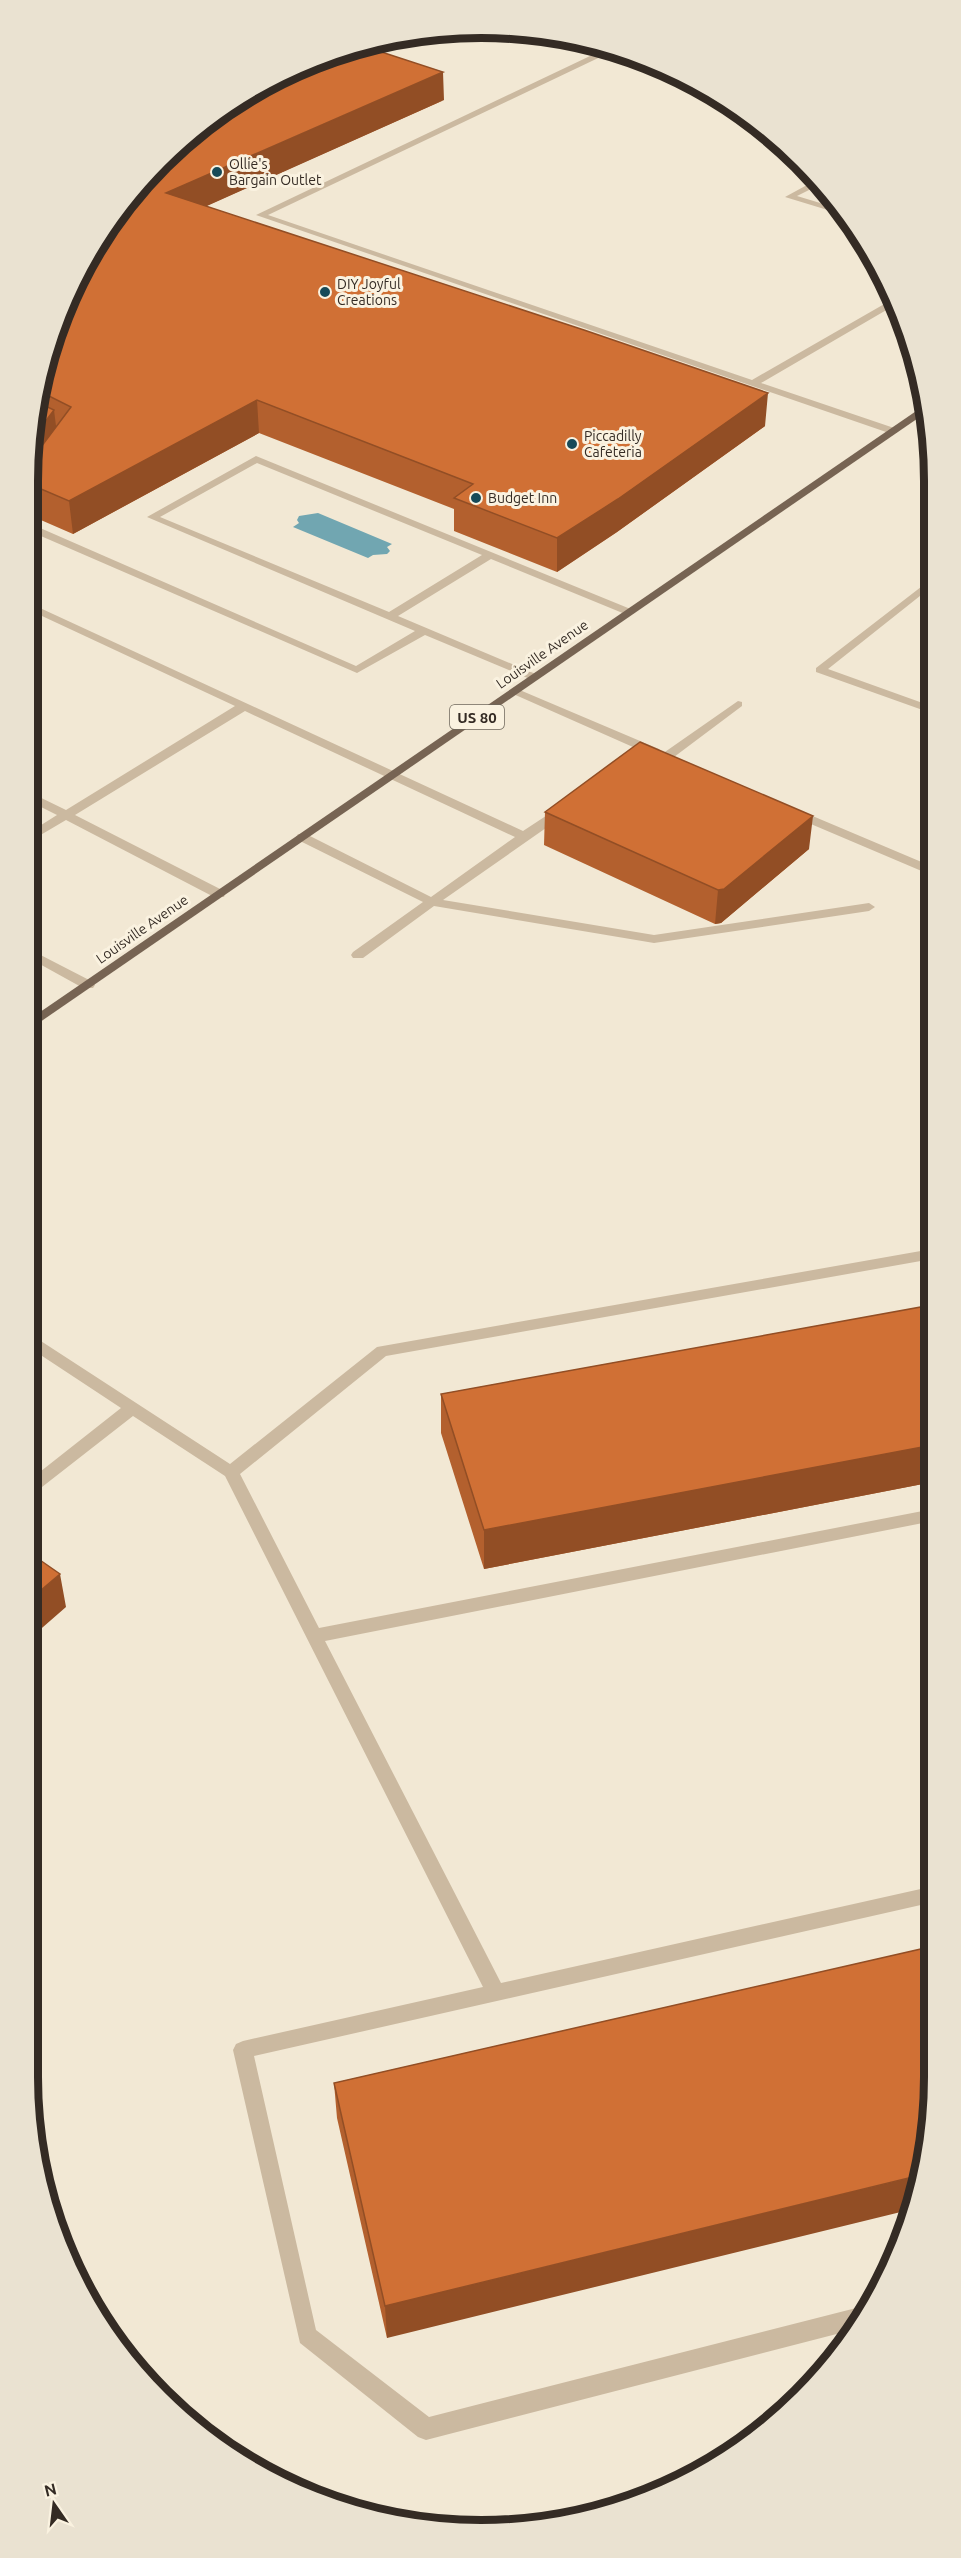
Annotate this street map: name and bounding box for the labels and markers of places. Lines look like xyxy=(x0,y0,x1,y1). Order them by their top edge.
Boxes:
place label: Ollie's Bargain Outlet xyxy=(229,156,322,188)
marker: Ollie's Bargain Outlet xyxy=(210,165,224,179)
place label: DIY Joyful Creations xyxy=(337,276,401,308)
marker: DIY Joyful Creations xyxy=(318,285,332,299)
place label: Piccadilly Cafeteria xyxy=(584,428,642,460)
marker: Piccadilly Cafeteria xyxy=(565,437,579,451)
place label: Budget Inn xyxy=(488,490,557,506)
marker: Budget Inn xyxy=(469,491,483,505)

